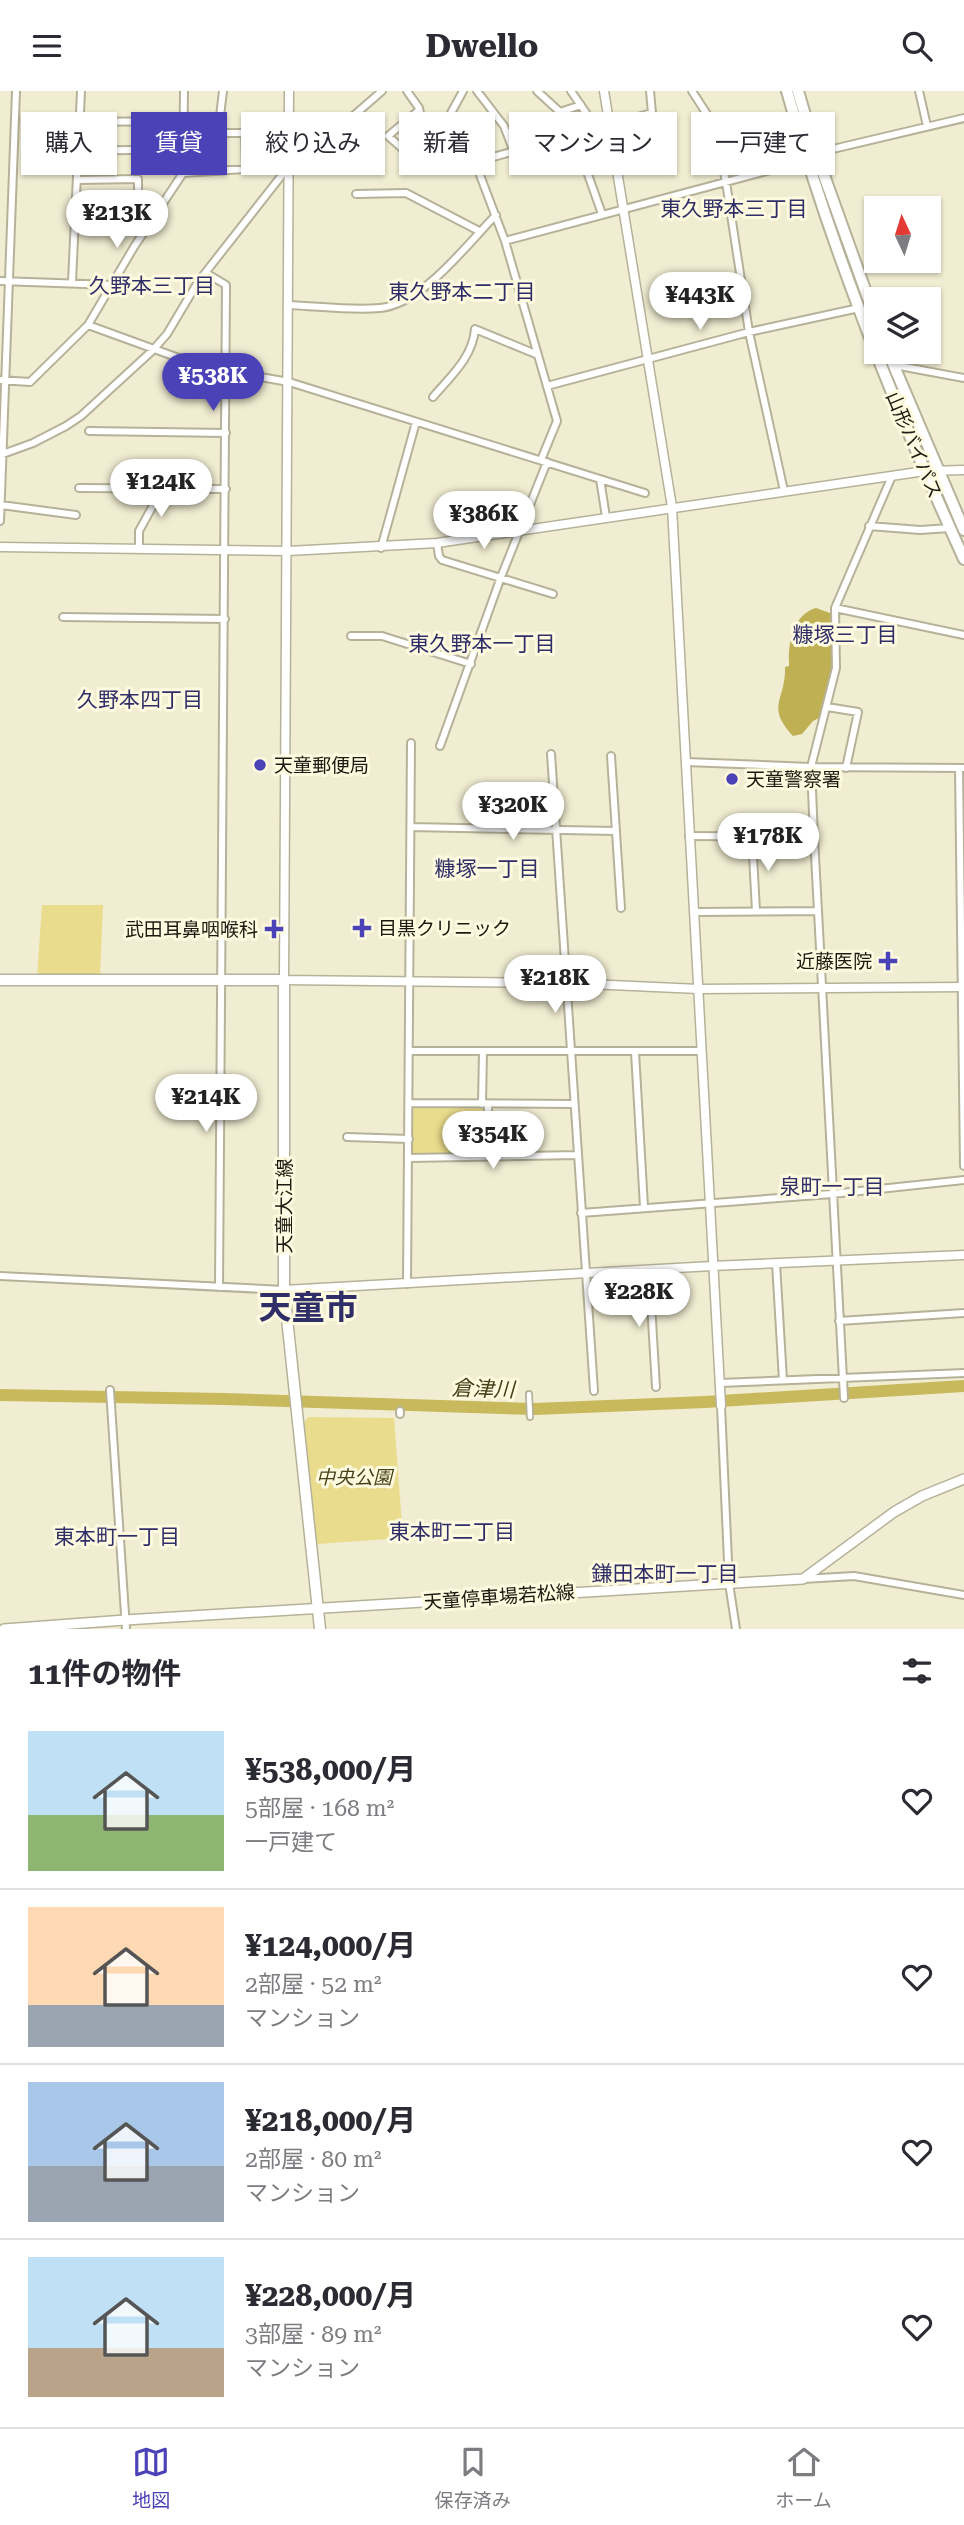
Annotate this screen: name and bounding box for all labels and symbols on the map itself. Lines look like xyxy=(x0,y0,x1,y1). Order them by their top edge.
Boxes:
pin: ¥213K xyxy=(68,191,166,250)
north arrow xyxy=(864,196,942,273)
district label: 東久野本三丁目 xyxy=(661,197,808,221)
pin: ¥443K xyxy=(651,273,749,332)
district label: 久野本三丁目 xyxy=(89,274,215,298)
district label: 東久野本二丁目 xyxy=(389,280,536,304)
pin: ¥538K xyxy=(164,353,262,413)
street label: 山形バイパス xyxy=(881,388,947,502)
pin: ¥124K xyxy=(112,459,210,519)
pin: ¥386K xyxy=(435,491,533,551)
district label: 糠塚三丁目 xyxy=(793,623,898,647)
district label: 東久野本一丁目 xyxy=(409,632,556,656)
district label: 久野本四丁目 xyxy=(77,688,203,712)
place label: 天童郵便局 xyxy=(274,754,369,777)
marker: 天童郵便局 xyxy=(252,757,268,773)
place label: 天童警察署 xyxy=(746,768,841,791)
marker: 天童警察署 xyxy=(724,771,740,787)
pin: ¥320K xyxy=(464,783,562,842)
pin: ¥178K xyxy=(719,813,817,873)
district label: 糠塚一丁目 xyxy=(435,857,540,881)
place label: 目黒クリニック xyxy=(378,917,511,940)
place label: 武田耳鼻咽喉科 xyxy=(125,918,258,941)
marker: 目黒クリニック xyxy=(352,918,372,938)
marker: 武田耳鼻咽喉科 xyxy=(264,919,284,939)
place label: 近藤医院 xyxy=(796,950,872,973)
marker: 近藤医院 xyxy=(878,951,898,971)
pin: ¥218K xyxy=(506,955,604,1015)
pin: ¥214K xyxy=(157,1075,255,1134)
pin: ¥354K xyxy=(444,1111,542,1171)
street label: 天童大江線 xyxy=(273,1158,296,1254)
district label: 泉町一丁目 xyxy=(780,1175,885,1199)
pin: ¥228K xyxy=(590,1269,688,1329)
district label: 天童市 xyxy=(259,1288,358,1327)
water label: 倉津川 xyxy=(451,1376,517,1402)
park label: 中央公園 xyxy=(316,1466,395,1489)
district label: 東本町二丁目 xyxy=(389,1520,515,1544)
district label: 東本町一丁目 xyxy=(54,1525,180,1549)
district label: 鎌田本町一丁目 xyxy=(592,1562,739,1586)
street label: 天童停車場若松線 xyxy=(422,1580,576,1614)

